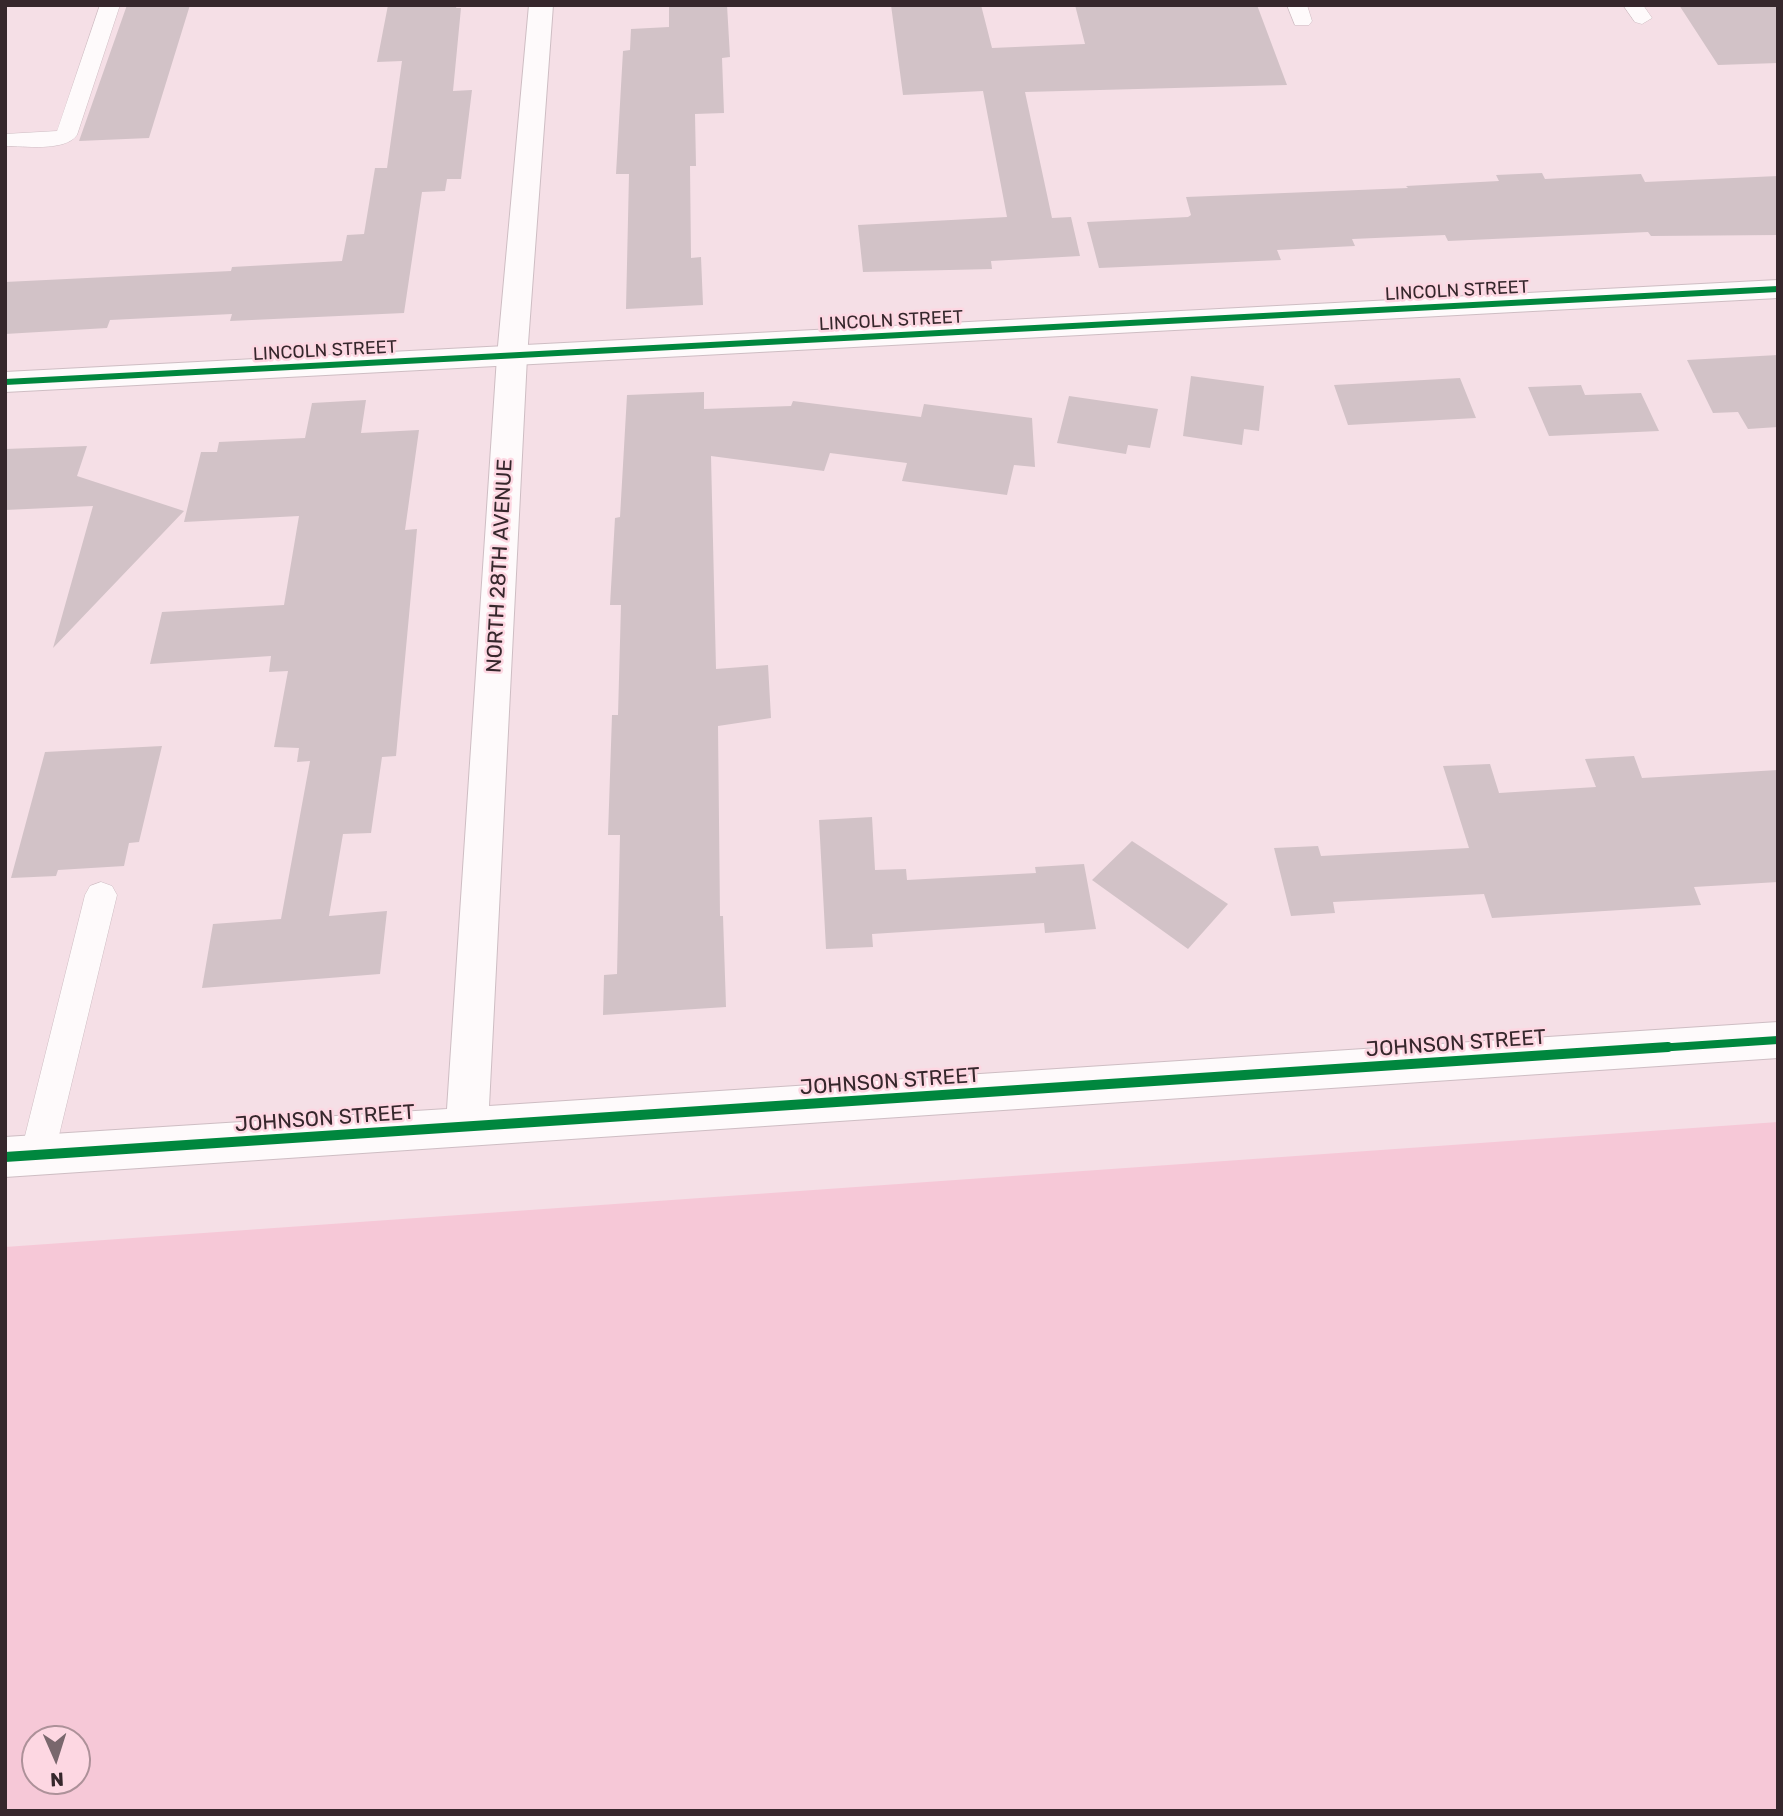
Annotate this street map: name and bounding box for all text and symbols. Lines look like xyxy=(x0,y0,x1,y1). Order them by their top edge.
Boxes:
street label: LINCOLN STREET xyxy=(1384,276,1530,306)
street label: LINCOLN STREET xyxy=(818,306,964,336)
street label: LINCOLN STREET xyxy=(252,336,398,366)
street label: NORTH 28TH AVENUE xyxy=(482,458,518,674)
street label: JOHNSON STREET xyxy=(1365,1025,1547,1063)
street label: JOHNSON STREET xyxy=(799,1063,981,1101)
street label: JOHNSON STREET xyxy=(234,1100,416,1138)
north arrow xyxy=(21,1725,91,1795)
text: N xyxy=(50,1768,64,1791)

